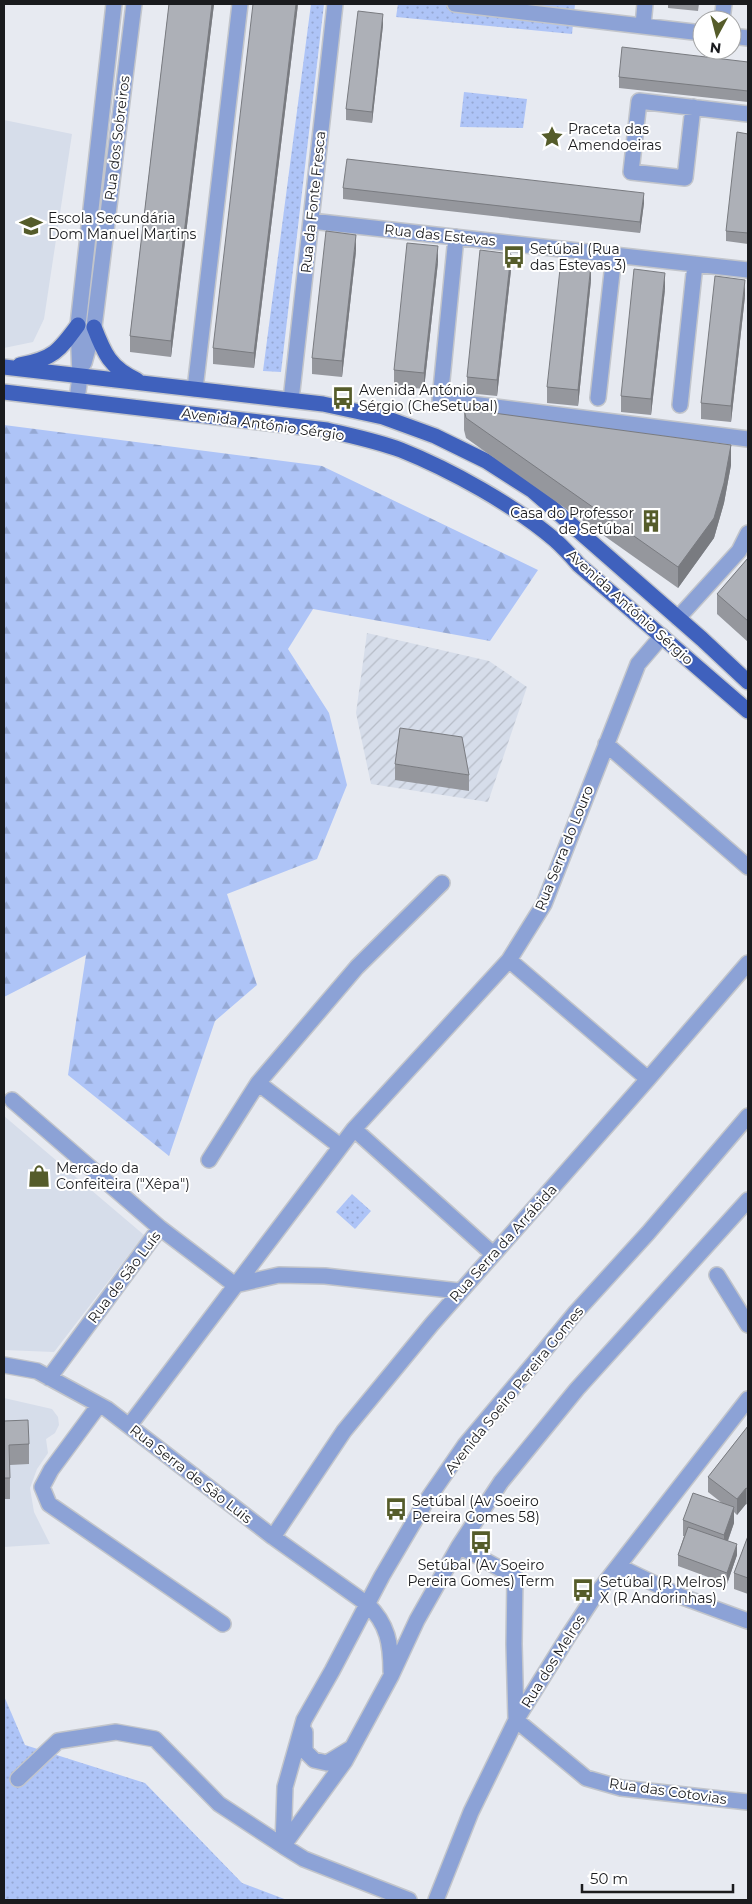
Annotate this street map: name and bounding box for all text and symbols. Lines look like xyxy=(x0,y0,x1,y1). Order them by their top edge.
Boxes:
north arrow xyxy=(692,10,742,60)
text: N xyxy=(709,38,722,58)
street label: Rua dos Sobreiros xyxy=(100,74,134,202)
place label: Praceta das Amendoeiras xyxy=(568,120,662,154)
place icon: Praceta das Amendoeiras xyxy=(539,124,565,150)
street label: Rua da Fonte Fresca xyxy=(297,130,329,274)
place label: Escola Secundária Dom Manuel Martins xyxy=(48,209,197,243)
school or university icon: Escola Secundária Dom Manuel Martins xyxy=(18,213,44,239)
street label: Rua das Estevas xyxy=(383,220,497,250)
place label: Setúbal (Rua das Estevas 3) xyxy=(530,240,627,274)
bus stop icon: Setúbal (Rua das Estevas 3) xyxy=(501,244,527,270)
place label: Avenida António Sérgio (CheSetubal) xyxy=(359,381,498,415)
bus stop icon: Avenida António Sérgio (CheSetubal) xyxy=(330,385,356,411)
street label: Avenida António Sérgio xyxy=(180,404,346,444)
place label: Casa do Professor de Setúbal xyxy=(510,504,634,538)
building icon: Casa do Professor de Setúbal xyxy=(638,508,664,534)
street label: Avenida António Sérgio xyxy=(563,545,697,669)
street label: Rua Serra do Louro xyxy=(531,783,597,913)
place label: Mercado da Confeiteira ("Xêpa") xyxy=(56,1159,190,1193)
shop icon: Mercado da Confeiteira ("Xêpa") xyxy=(26,1163,52,1189)
street label: Rua Serra da Arrábida xyxy=(445,1180,561,1306)
street label: Rua de São Luís xyxy=(84,1227,165,1327)
street label: Avenida Soeiro Pereira Gomes xyxy=(441,1302,587,1477)
street label: Rua Serra de São Luis xyxy=(126,1421,256,1527)
place label: Setúbal (Av Soeiro Pereira Gomes 58) xyxy=(412,1492,540,1526)
bus stop icon: Setúbal (Av Soeiro Pereira Gomes 58) xyxy=(383,1496,409,1522)
bus stop icon: Setúbal (Av Soeiro Pereira Gomes) Term xyxy=(468,1529,494,1555)
place label: Setúbal (Av Soeiro Pereira Gomes) Term xyxy=(407,1556,555,1590)
place label: Setúbal (R Melros) X (R Andorinhas) xyxy=(600,1573,727,1607)
bus stop icon: Setúbal (R Melros) X (R Andorinhas) xyxy=(570,1577,596,1603)
street label: Rua dos Melros xyxy=(517,1611,589,1711)
street label: Rua das Cotovias xyxy=(608,1774,728,1808)
scale bar xyxy=(582,1862,733,1894)
text: 50 m xyxy=(590,1869,628,1888)

